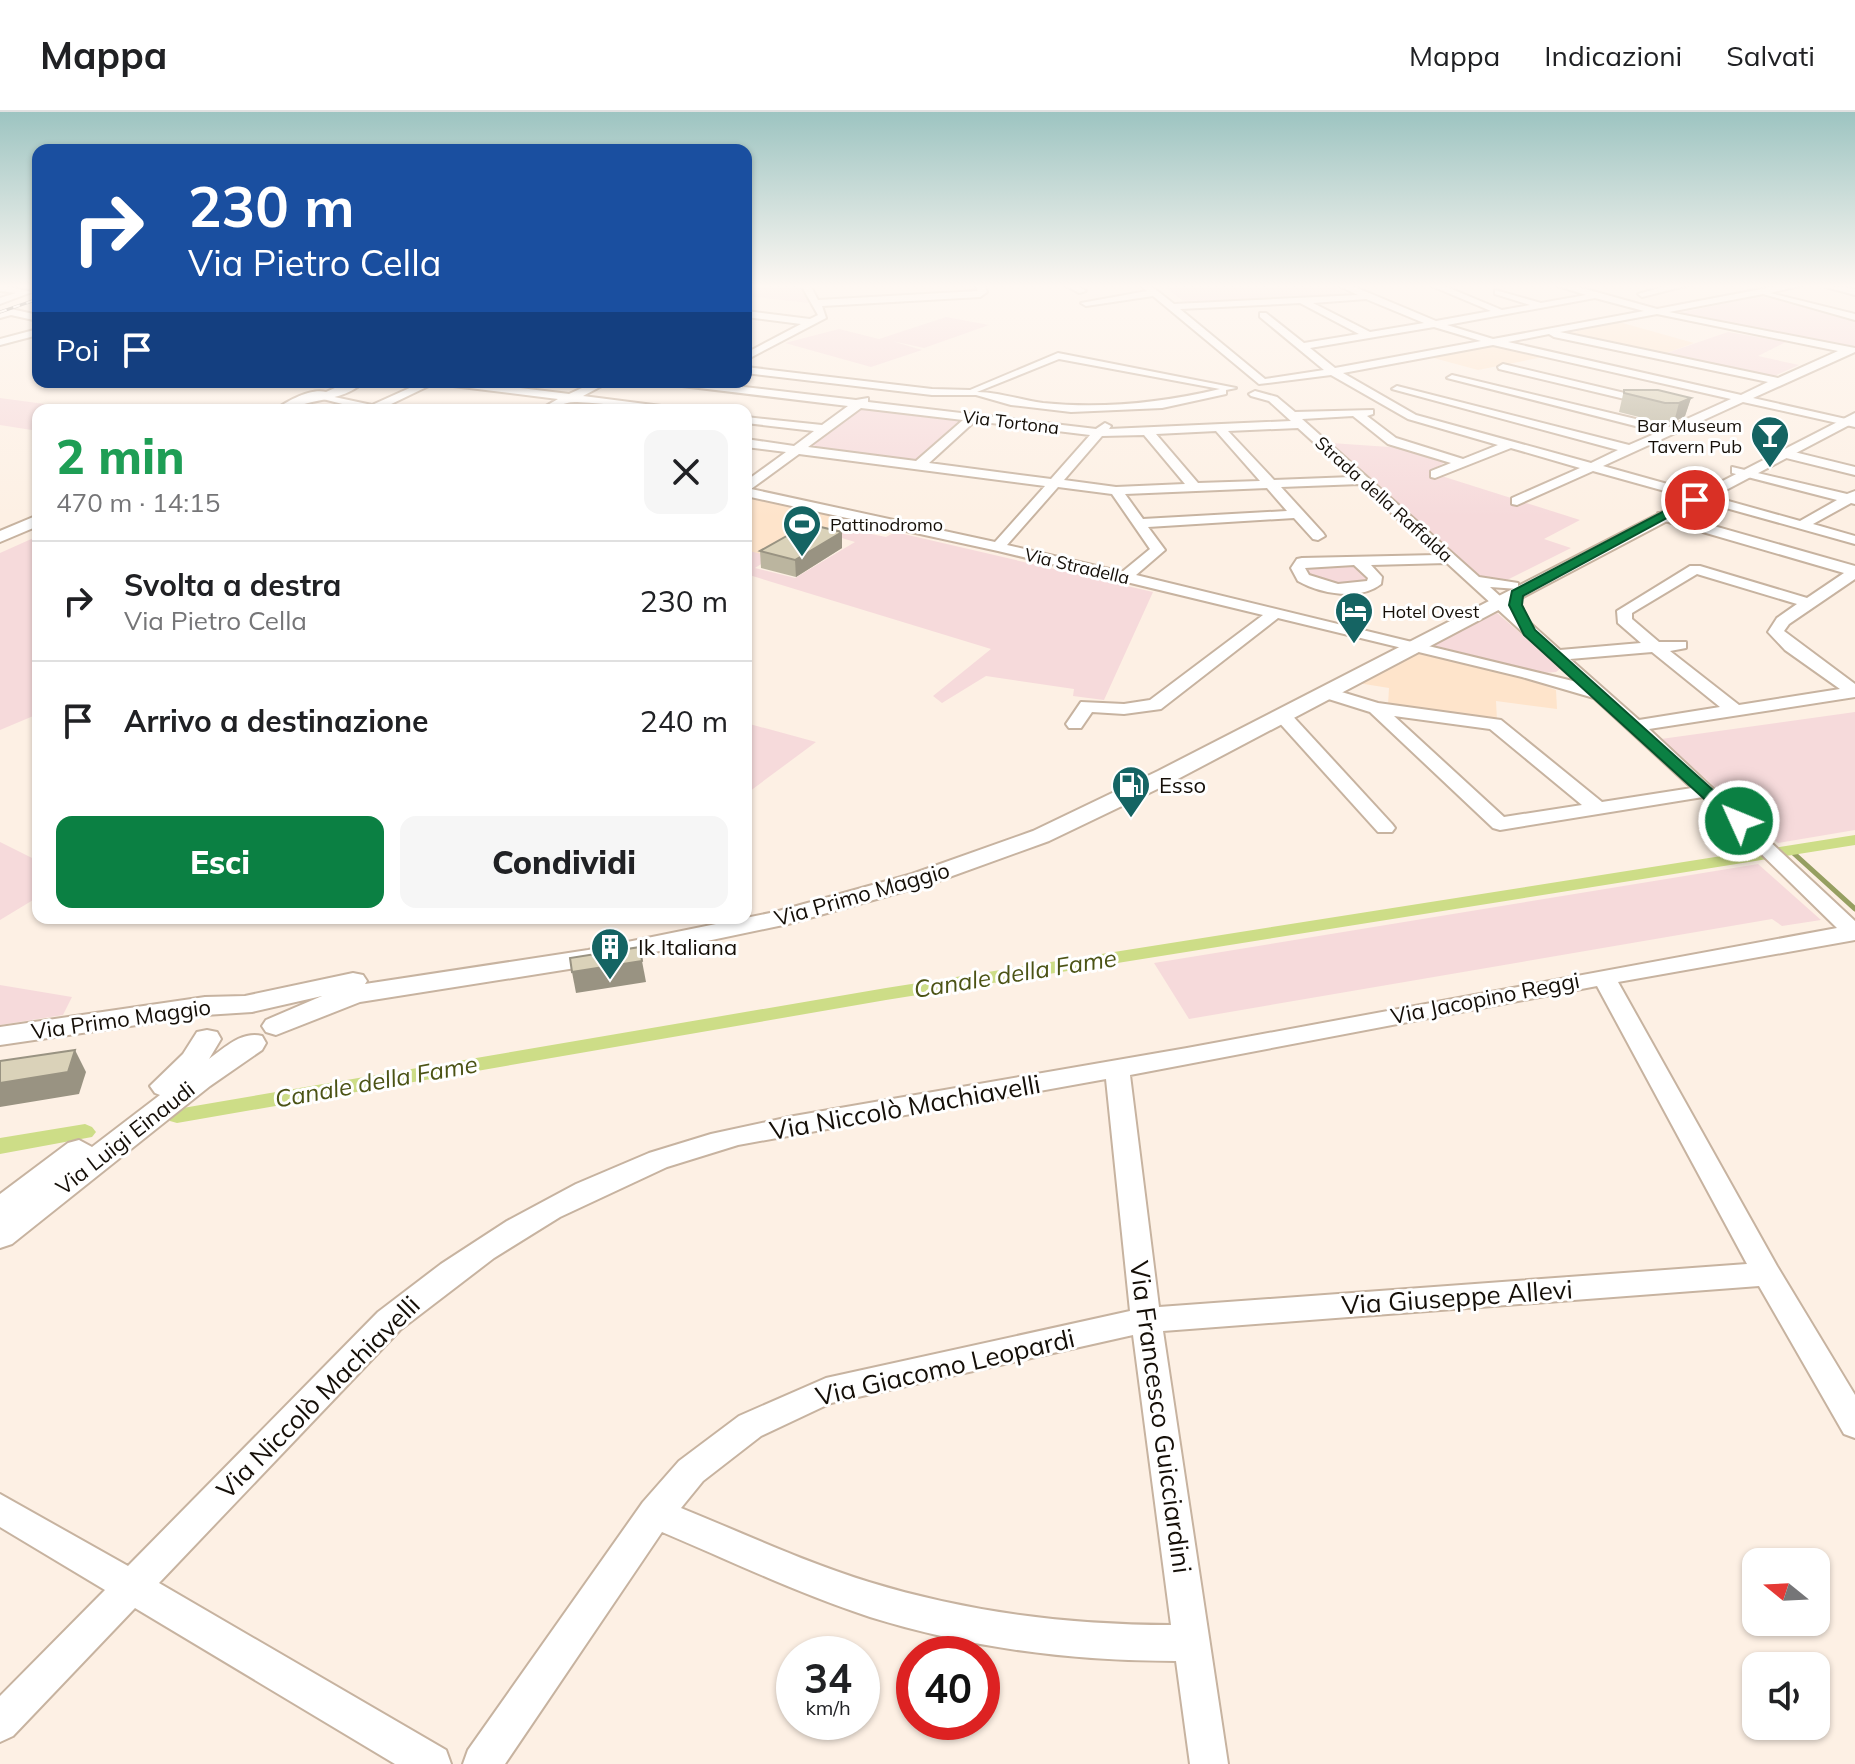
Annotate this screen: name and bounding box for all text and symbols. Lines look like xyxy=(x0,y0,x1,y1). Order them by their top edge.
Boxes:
text: Mappa xyxy=(40,31,167,79)
text: Mappa xyxy=(1409,38,1500,73)
text: Indicazioni xyxy=(1544,38,1682,73)
text: Salvati xyxy=(1726,38,1815,73)
text: 230 m xyxy=(188,171,355,241)
icon: right xyxy=(56,176,160,280)
text: Via Pietro Cella xyxy=(188,240,441,285)
icon: arrive xyxy=(115,328,159,372)
text: Poi xyxy=(56,331,99,369)
street label: Via Tortona xyxy=(961,405,1061,439)
place label: Bar Museum Tavern Pub xyxy=(1637,414,1742,458)
bar icon: Bar Museum Tavern Pub xyxy=(1749,414,1791,469)
text: 2 min xyxy=(56,426,185,486)
button: close xyxy=(644,430,728,514)
street label: Strada della Raffalda xyxy=(1310,431,1458,567)
pin xyxy=(1661,466,1729,534)
icon: arrive xyxy=(1673,478,1717,522)
text: 470 m · 14:15 xyxy=(56,486,220,519)
sports icon: Pattinodromo xyxy=(781,503,823,558)
place label: Pattinodromo xyxy=(830,513,943,536)
street label: Via Stradella xyxy=(1022,543,1132,589)
text: Svolta a destra xyxy=(124,566,341,604)
icon: right xyxy=(56,579,100,623)
text: 230 m xyxy=(640,582,728,620)
hotel icon: Hotel Ovest xyxy=(1333,590,1375,645)
place label: Hotel Ovest xyxy=(1382,600,1479,623)
text: Via Pietro Cella xyxy=(124,604,307,637)
icon: arrive xyxy=(56,699,100,743)
text: Arrivo a destinazione xyxy=(124,702,428,740)
text: 240 m xyxy=(640,702,728,740)
fuel station icon: Esso xyxy=(1110,764,1152,819)
place label: Esso xyxy=(1159,771,1206,799)
position arrow xyxy=(1697,779,1781,863)
button: Esci xyxy=(56,816,384,908)
button: Condividi xyxy=(400,816,728,908)
street label: Via Primo Maggio xyxy=(771,856,953,932)
building icon: Ik Italiana xyxy=(589,926,631,981)
place label: Ik Italiana xyxy=(638,933,737,961)
water label: Canale della Fame xyxy=(911,942,1119,1004)
street label: Via Jacopino Reggi xyxy=(1388,966,1582,1030)
street label: Via Primo Maggio xyxy=(29,993,213,1045)
water label: Canale della Fame xyxy=(272,1048,480,1114)
street label: Via Niccolò Machiavelli xyxy=(767,1067,1043,1147)
street label: Via Luigi Einaudi xyxy=(50,1075,200,1201)
street label: Via Francesco Guicciardini xyxy=(1123,1259,1199,1575)
street label: Via Giuseppe Allevi xyxy=(1340,1272,1574,1322)
street label: Via Niccolò Machiavelli xyxy=(209,1288,427,1506)
street label: Via Giacomo Leopardi xyxy=(812,1321,1078,1413)
north arrow xyxy=(1742,1548,1830,1636)
map controls xyxy=(1742,1548,1830,1740)
speed limit sign: 40 xyxy=(896,1636,1000,1740)
button: sound xyxy=(1742,1652,1830,1740)
text: 34 xyxy=(804,1653,852,1703)
text: km/h xyxy=(805,1695,851,1720)

